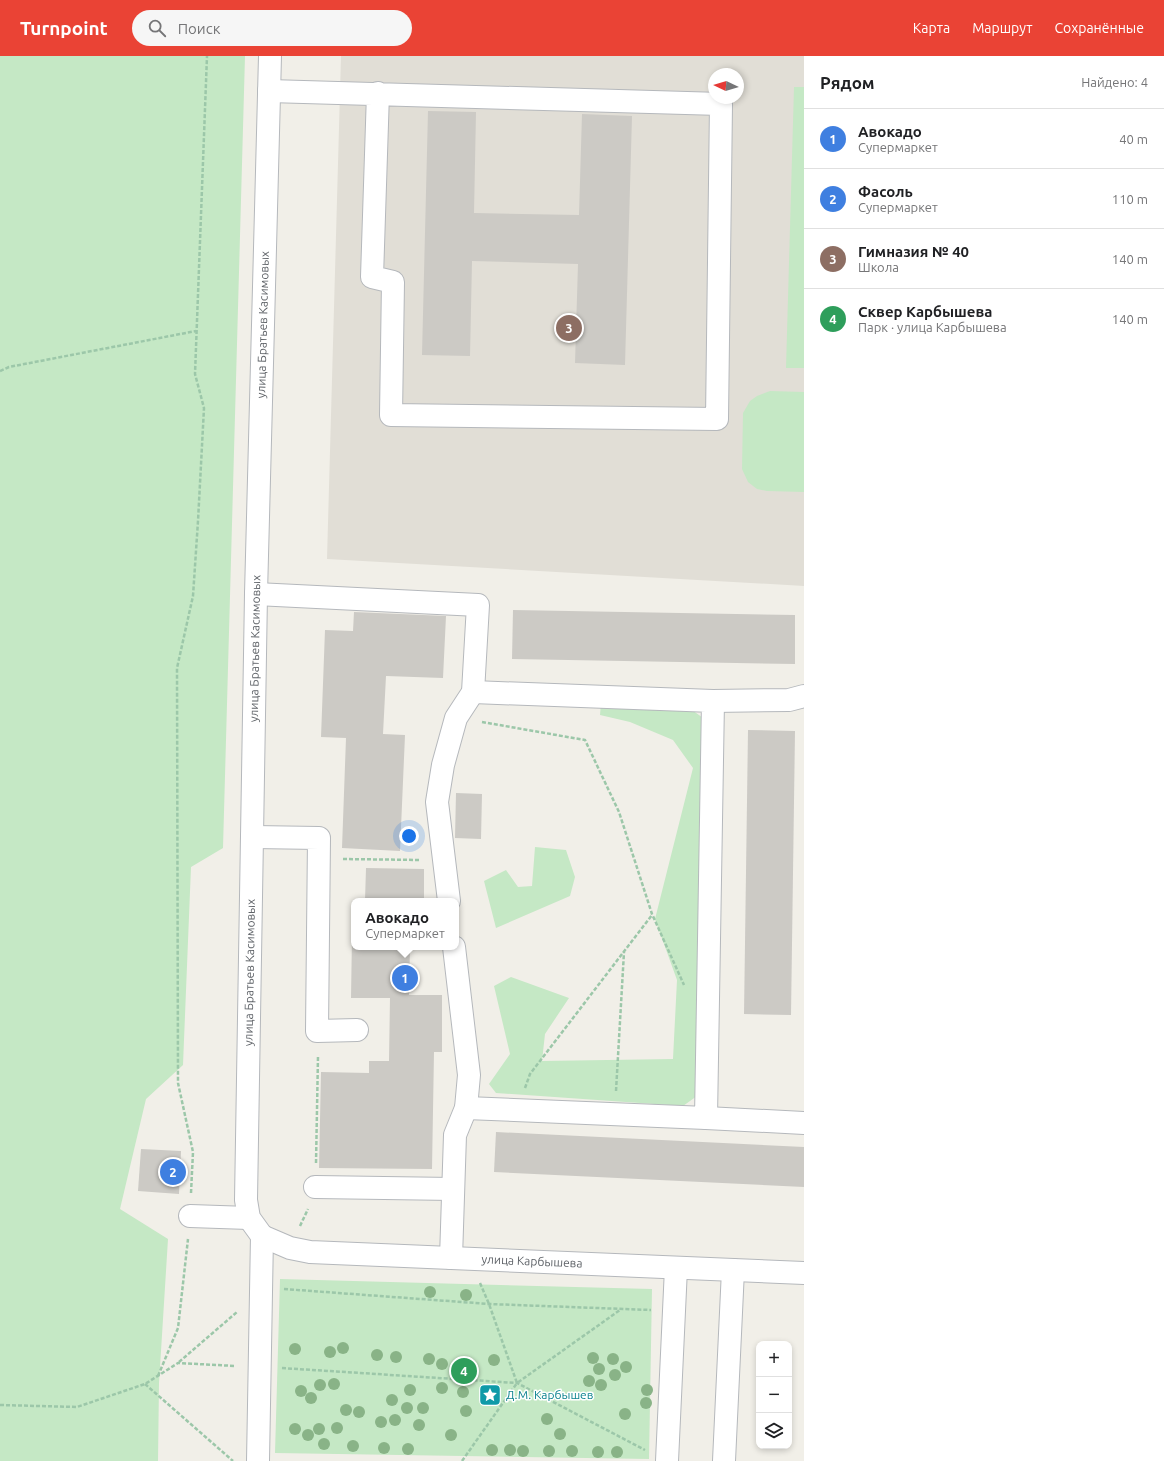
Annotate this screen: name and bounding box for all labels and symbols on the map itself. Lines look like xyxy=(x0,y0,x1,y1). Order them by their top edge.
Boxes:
north arrow xyxy=(708,68,744,104)
street label: улица Братьев Касимовых xyxy=(254,251,271,398)
pin: 3 xyxy=(556,313,582,343)
street label: улица Братьев Касимовых xyxy=(247,575,262,722)
your location xyxy=(399,826,419,846)
street label: улица Братьев Касимовых xyxy=(242,899,257,1046)
pin: 1 xyxy=(392,963,418,993)
pin: 2 xyxy=(160,1157,186,1187)
street label: улица Карбышева xyxy=(481,1252,583,1270)
pin: 4 xyxy=(451,1356,477,1386)
place icon: Д.М. Карбышев xyxy=(477,1382,503,1408)
place label: Д.М. Карбышев xyxy=(506,1388,593,1401)

